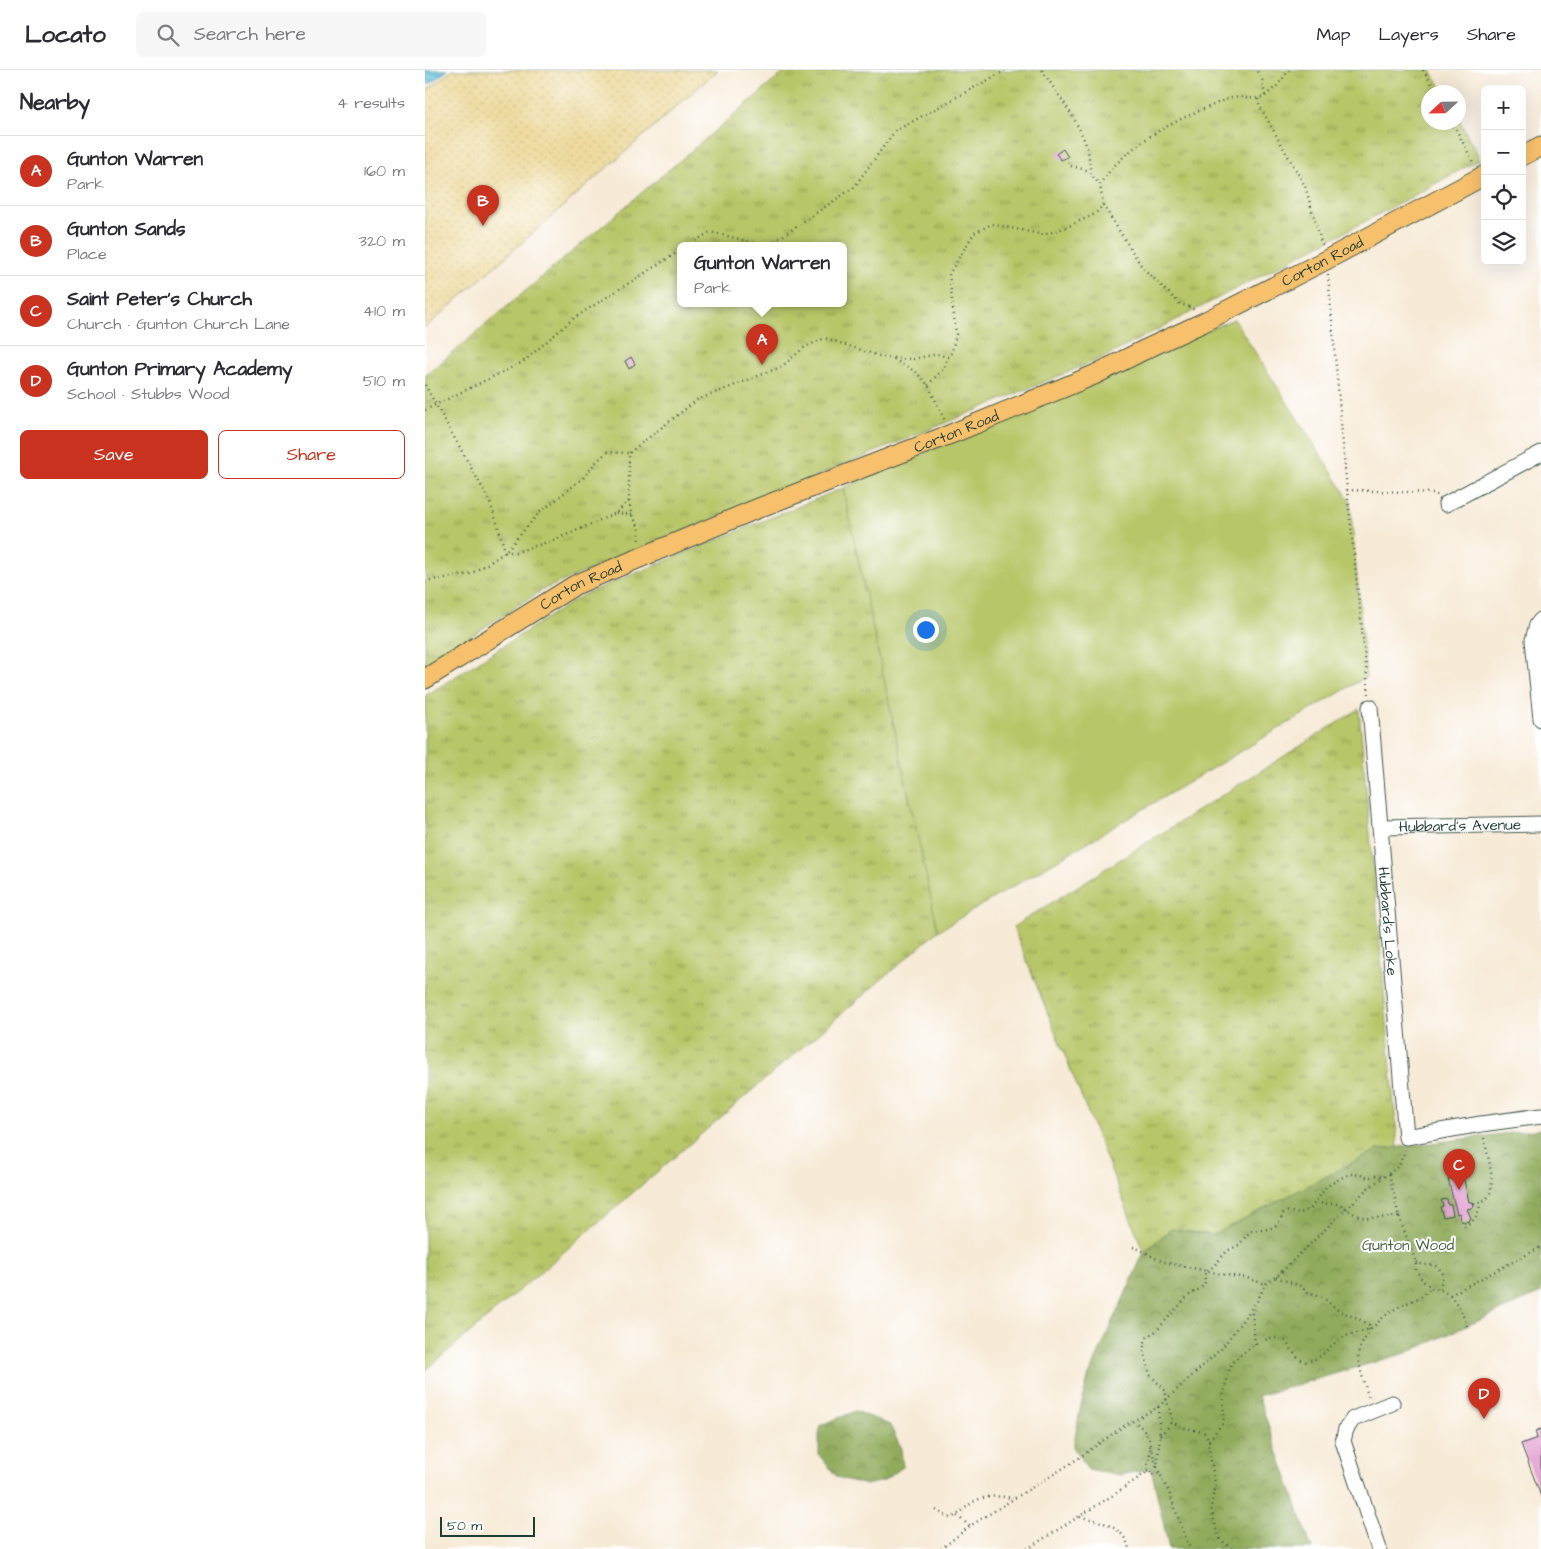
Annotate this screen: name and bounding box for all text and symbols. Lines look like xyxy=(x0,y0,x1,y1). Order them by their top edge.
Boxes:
search box xyxy=(136,12,486,57)
text: Locato xyxy=(25,18,106,52)
icon: search xyxy=(154,21,182,49)
text: Search here xyxy=(194,21,306,48)
text: Map xyxy=(1316,22,1350,47)
text: Layers xyxy=(1378,22,1439,47)
text: Share xyxy=(1467,22,1516,47)
north arrow xyxy=(1421,85,1466,130)
map controls xyxy=(1481,85,1526,265)
button: + xyxy=(1481,85,1526,130)
text: Nearby xyxy=(20,88,90,117)
text: 4 results xyxy=(337,92,405,114)
button: − xyxy=(1481,130,1526,175)
text: Gunton Warren xyxy=(67,146,203,173)
text: A xyxy=(31,160,41,182)
text: 160 m xyxy=(364,160,405,182)
text: Park xyxy=(67,173,104,195)
button: locate xyxy=(1481,175,1526,220)
pin: B xyxy=(467,185,499,226)
text: Gunton Sands xyxy=(67,216,185,243)
button: layers xyxy=(1481,220,1526,265)
text: B xyxy=(30,230,42,252)
text: 320 m xyxy=(359,230,405,252)
street label: Corton Road xyxy=(1278,232,1368,292)
popup xyxy=(677,242,847,307)
text: Place xyxy=(67,243,107,265)
text: Gunton Warren xyxy=(694,250,830,277)
text: Park xyxy=(694,277,731,299)
text: Saint Peter's Church xyxy=(67,286,252,313)
text: C xyxy=(30,300,42,322)
text: 410 m xyxy=(363,300,405,322)
text: Church · Gunton Church Lane xyxy=(67,313,290,335)
pin: A xyxy=(746,324,778,365)
text: Gunton Primary Academy xyxy=(67,356,292,383)
text: D xyxy=(31,370,41,392)
text: 510 m xyxy=(363,370,405,392)
text: School · Stubbs Wood xyxy=(67,383,229,405)
street label: Corton Road xyxy=(911,405,1002,458)
button: Save xyxy=(20,430,208,479)
button: Share xyxy=(218,430,405,479)
street label: Corton Road xyxy=(536,556,626,616)
your location xyxy=(913,617,939,643)
street label: Hubbard's Avenue xyxy=(1399,814,1521,838)
street label: Hubbard's Loke xyxy=(1372,866,1402,977)
pin: C xyxy=(1443,1149,1475,1190)
park label: Gunton Wood xyxy=(1362,1235,1454,1256)
pin: D xyxy=(1468,1378,1500,1419)
scale bar xyxy=(440,1514,535,1537)
text: 50 m xyxy=(447,1516,482,1536)

